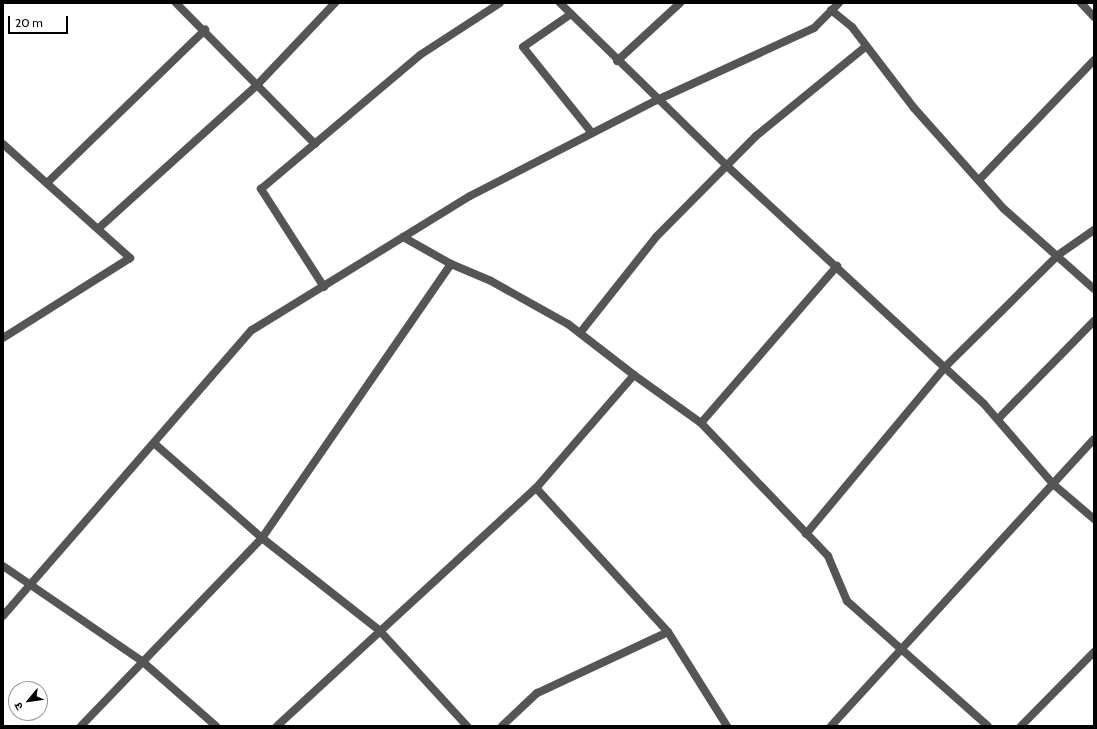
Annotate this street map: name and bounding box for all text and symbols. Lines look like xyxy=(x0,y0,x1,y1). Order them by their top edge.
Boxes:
scale bar xyxy=(10,8,70,34)
text: 20 m xyxy=(15,15,43,30)
north arrow xyxy=(8,681,48,721)
text: उ xyxy=(11,700,26,713)

